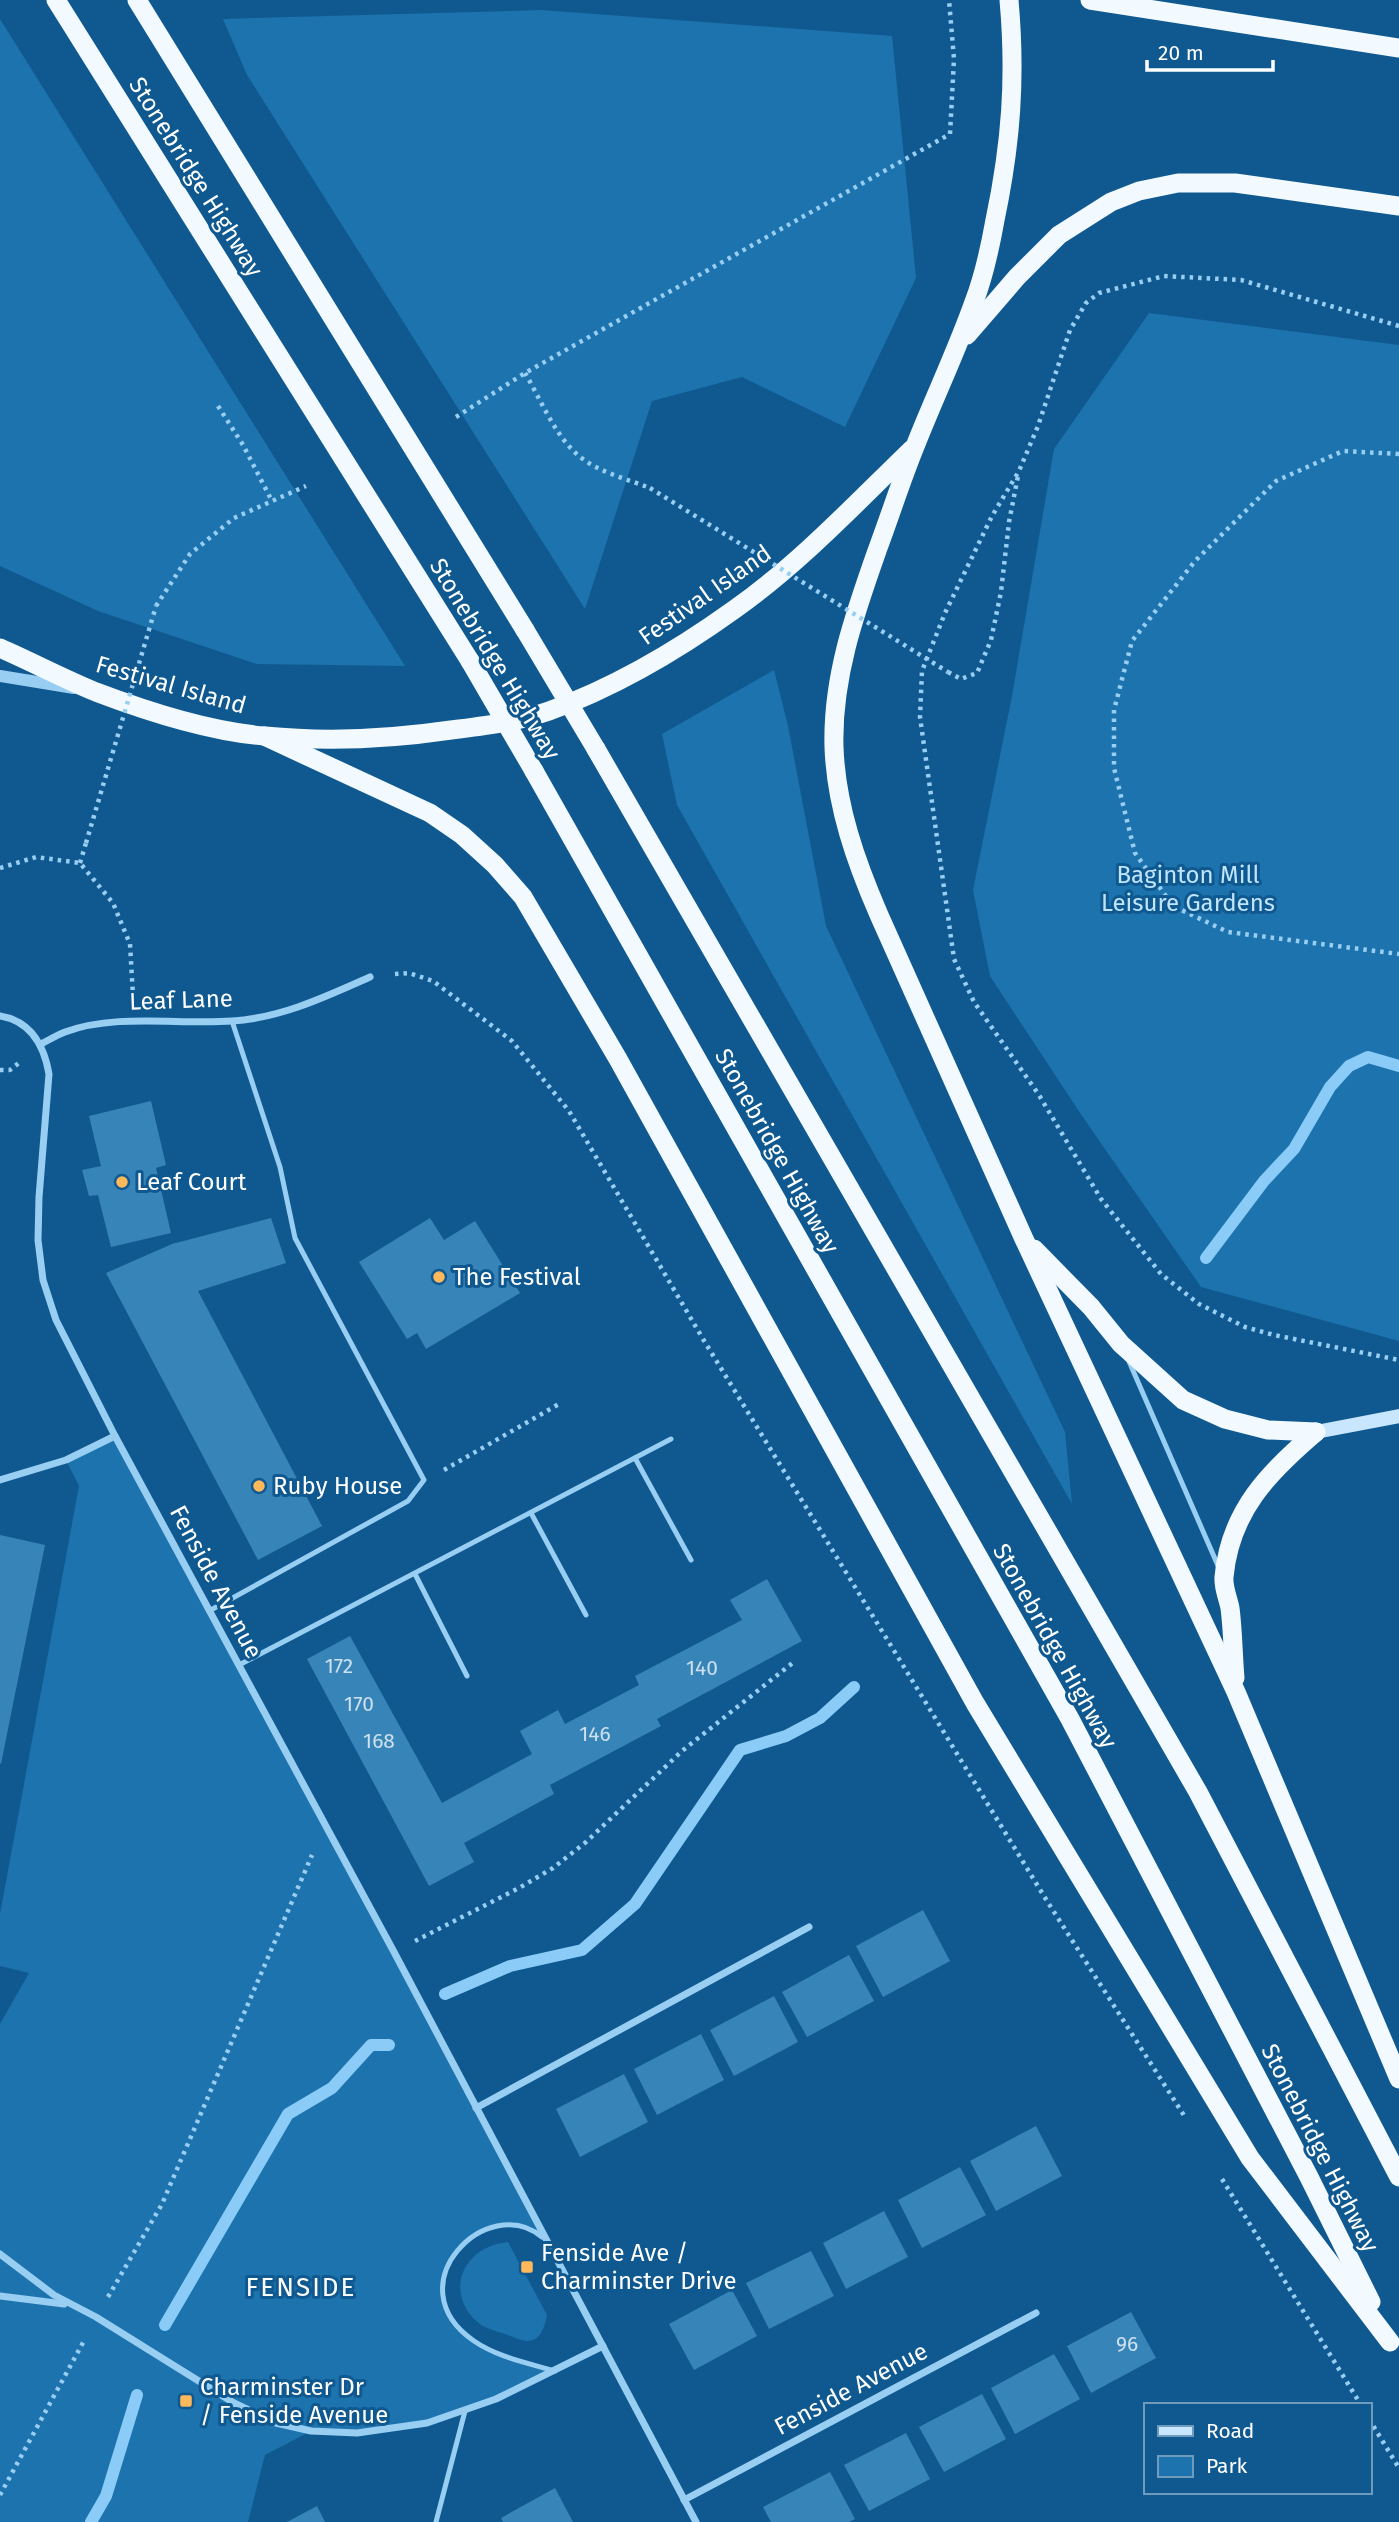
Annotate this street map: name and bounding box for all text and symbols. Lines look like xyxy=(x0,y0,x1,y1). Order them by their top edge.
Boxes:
scale bar xyxy=(1147,28,1273,72)
text: 20 m xyxy=(1158,40,1204,66)
street label: Stonebridge Highway xyxy=(123,72,269,282)
street label: Festival Island xyxy=(633,539,777,651)
street label: Stonebridge Highway xyxy=(424,553,566,765)
street label: Festival Island xyxy=(93,650,249,720)
park label: Baginton Mill Leisure Gardens xyxy=(1101,861,1275,917)
street label: Leaf Lane xyxy=(129,984,233,1016)
street label: Stonebridge Highway xyxy=(709,1044,845,1258)
place label: Leaf Court xyxy=(136,1168,247,1196)
marker: Leaf Court xyxy=(114,1174,130,1190)
place label: The Festival xyxy=(453,1263,581,1291)
marker: The Festival xyxy=(431,1269,447,1285)
place label: Ruby House xyxy=(273,1472,402,1500)
marker: Ruby House xyxy=(251,1478,267,1494)
street label: Fenside Avenue xyxy=(164,1501,268,1663)
street label: Stonebridge Highway xyxy=(987,1539,1123,1753)
house number: 172 xyxy=(325,1653,353,1679)
house number: 140 xyxy=(686,1655,718,1681)
house number: 170 xyxy=(344,1691,374,1717)
house number: 146 xyxy=(579,1721,611,1747)
house number: 168 xyxy=(363,1728,395,1754)
street label: Stonebridge Highway xyxy=(1255,2039,1385,2257)
place label: Fenside Ave / Charminster Drive xyxy=(541,2239,736,2295)
marker: Fenside Ave / Charminster Drive xyxy=(519,2259,535,2275)
district label: FENSIDE xyxy=(246,2272,356,2303)
house number: 96 xyxy=(1116,2331,1138,2357)
street label: Fenside Avenue xyxy=(770,2337,932,2441)
place label: Charminster Dr / Fenside Avenue xyxy=(200,2373,388,2429)
marker: Charminster Dr / Fenside Avenue xyxy=(178,2393,194,2409)
legend xyxy=(1144,2403,1371,2494)
text: Road xyxy=(1206,2418,1254,2444)
text: Park xyxy=(1206,2453,1248,2479)

